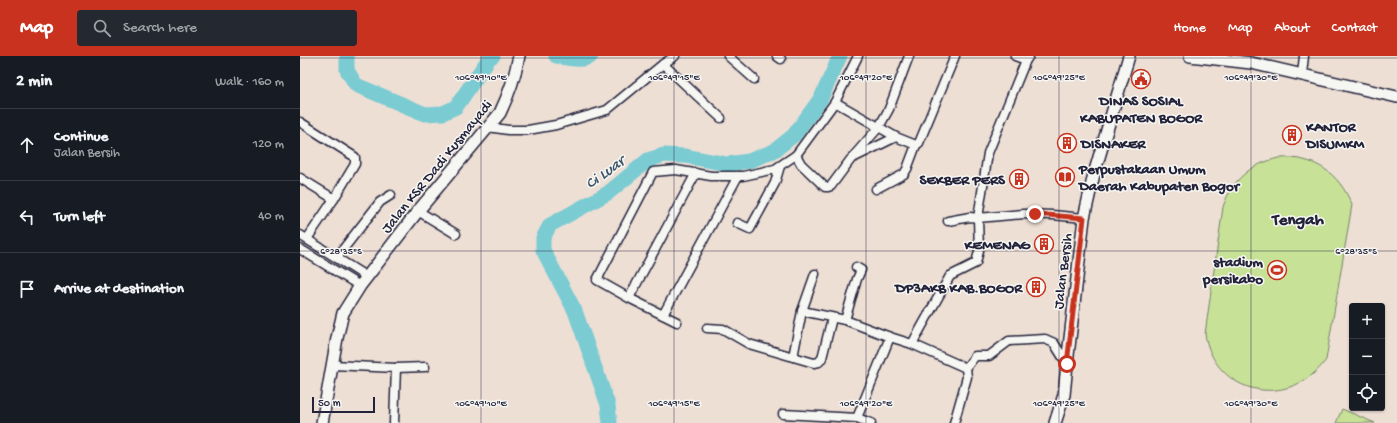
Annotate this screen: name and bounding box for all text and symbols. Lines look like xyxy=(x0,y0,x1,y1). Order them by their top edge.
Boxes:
search box xyxy=(77,10,357,46)
text: Map xyxy=(20,17,53,40)
icon: search xyxy=(91,17,113,39)
text: Search here xyxy=(123,19,197,37)
text: Home xyxy=(1174,20,1206,37)
text: Map xyxy=(1228,20,1252,37)
text: About xyxy=(1274,20,1310,37)
text: Contact xyxy=(1332,20,1377,37)
public building icon: DINAS SOSIAL KABUPATEN BOGOR xyxy=(1130,68,1152,90)
text: 2 min xyxy=(16,72,52,92)
text: 106°49'10"E xyxy=(454,72,508,84)
text: 106°49'15"E xyxy=(647,72,700,84)
text: 106°49'20"E xyxy=(839,72,893,84)
text: 106°49'25"E xyxy=(1032,72,1086,84)
text: 106°49'30"E xyxy=(1224,72,1278,84)
text: Walk · 160 m xyxy=(215,75,284,90)
place label: DINAS SOSIAL KABUPATEN BOGOR xyxy=(1079,93,1203,128)
street label: Jalan KSR Dadi Kusmayadi xyxy=(378,97,497,238)
place label: KANTOR DISUMKM xyxy=(1304,119,1365,154)
building icon: KANTOR DISUMKM xyxy=(1281,124,1303,146)
text: Continue xyxy=(54,128,108,146)
building icon: DISNAKER xyxy=(1056,132,1078,154)
icon: ahead xyxy=(16,134,38,156)
place label: DISNAKER xyxy=(1079,136,1147,154)
text: 120 m xyxy=(253,137,284,152)
text: Jalan Bersih xyxy=(54,146,120,161)
water label: Ci Luar xyxy=(583,151,632,194)
place label: Perpustakaan Umum Daerah Kabupaten Bogor xyxy=(1077,161,1241,196)
library icon: Perpustakaan Umum Daerah Kabupaten Bogor xyxy=(1054,166,1076,188)
building icon: SEKBER PERS xyxy=(1008,168,1030,190)
place label: SEKBER PERS xyxy=(920,172,1006,190)
route end xyxy=(1026,205,1044,223)
icon: left xyxy=(16,206,38,228)
text: Turn left xyxy=(54,208,105,226)
text: 40 m xyxy=(258,209,284,224)
district label: Tengah xyxy=(1270,211,1325,231)
street label: Jalan Bersih xyxy=(1050,232,1078,310)
building icon: KEMENAG xyxy=(1033,233,1055,255)
place label: KEMENAG xyxy=(964,237,1032,255)
text: 6°28'35"S xyxy=(320,246,362,258)
text: 6°28'35"S xyxy=(1335,246,1377,258)
place label: stadium persikabo xyxy=(1202,254,1263,289)
sports icon: stadium persikabo xyxy=(1266,259,1288,281)
building icon: DP3AKB KAB.BOGOR xyxy=(1025,276,1047,298)
icon: arrive xyxy=(16,278,38,300)
text: Arrive at destination xyxy=(54,280,184,298)
place label: DP3AKB KAB.BOGOR xyxy=(893,280,1023,298)
map controls xyxy=(1349,303,1385,411)
button: + xyxy=(1349,303,1385,339)
button: − xyxy=(1349,339,1385,375)
route start xyxy=(1058,355,1076,373)
button: locate xyxy=(1349,375,1385,411)
scale bar xyxy=(312,395,375,414)
text: 50 m xyxy=(318,398,340,410)
text: 106°49'10"E xyxy=(454,398,508,410)
text: 106°49'15"E xyxy=(647,398,700,410)
text: 106°49'20"E xyxy=(839,398,893,410)
text: 106°49'25"E xyxy=(1032,398,1086,410)
text: 106°49'30"E xyxy=(1224,398,1278,410)

